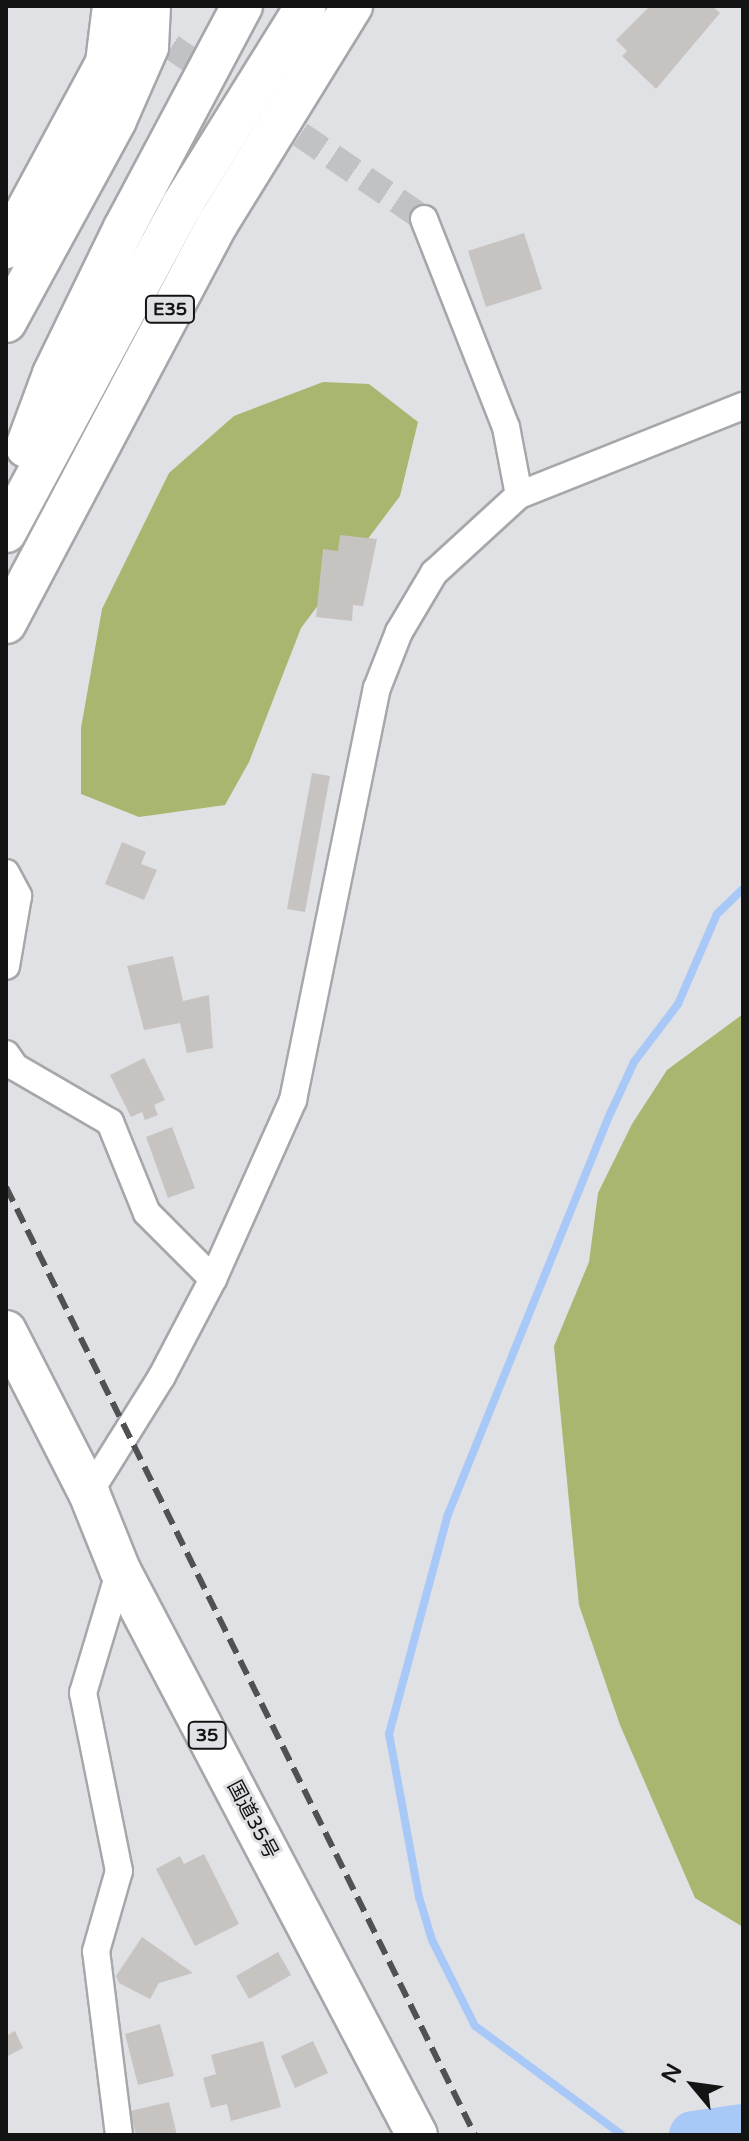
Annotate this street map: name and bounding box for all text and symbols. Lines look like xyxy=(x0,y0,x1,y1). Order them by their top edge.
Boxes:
road number: E35 xyxy=(144,295,196,323)
road number: 35 xyxy=(187,1721,227,1749)
street label: 国道35号 xyxy=(221,1777,283,1863)
north arrow xyxy=(653,2045,733,2125)
text: N xyxy=(656,2059,688,2087)

